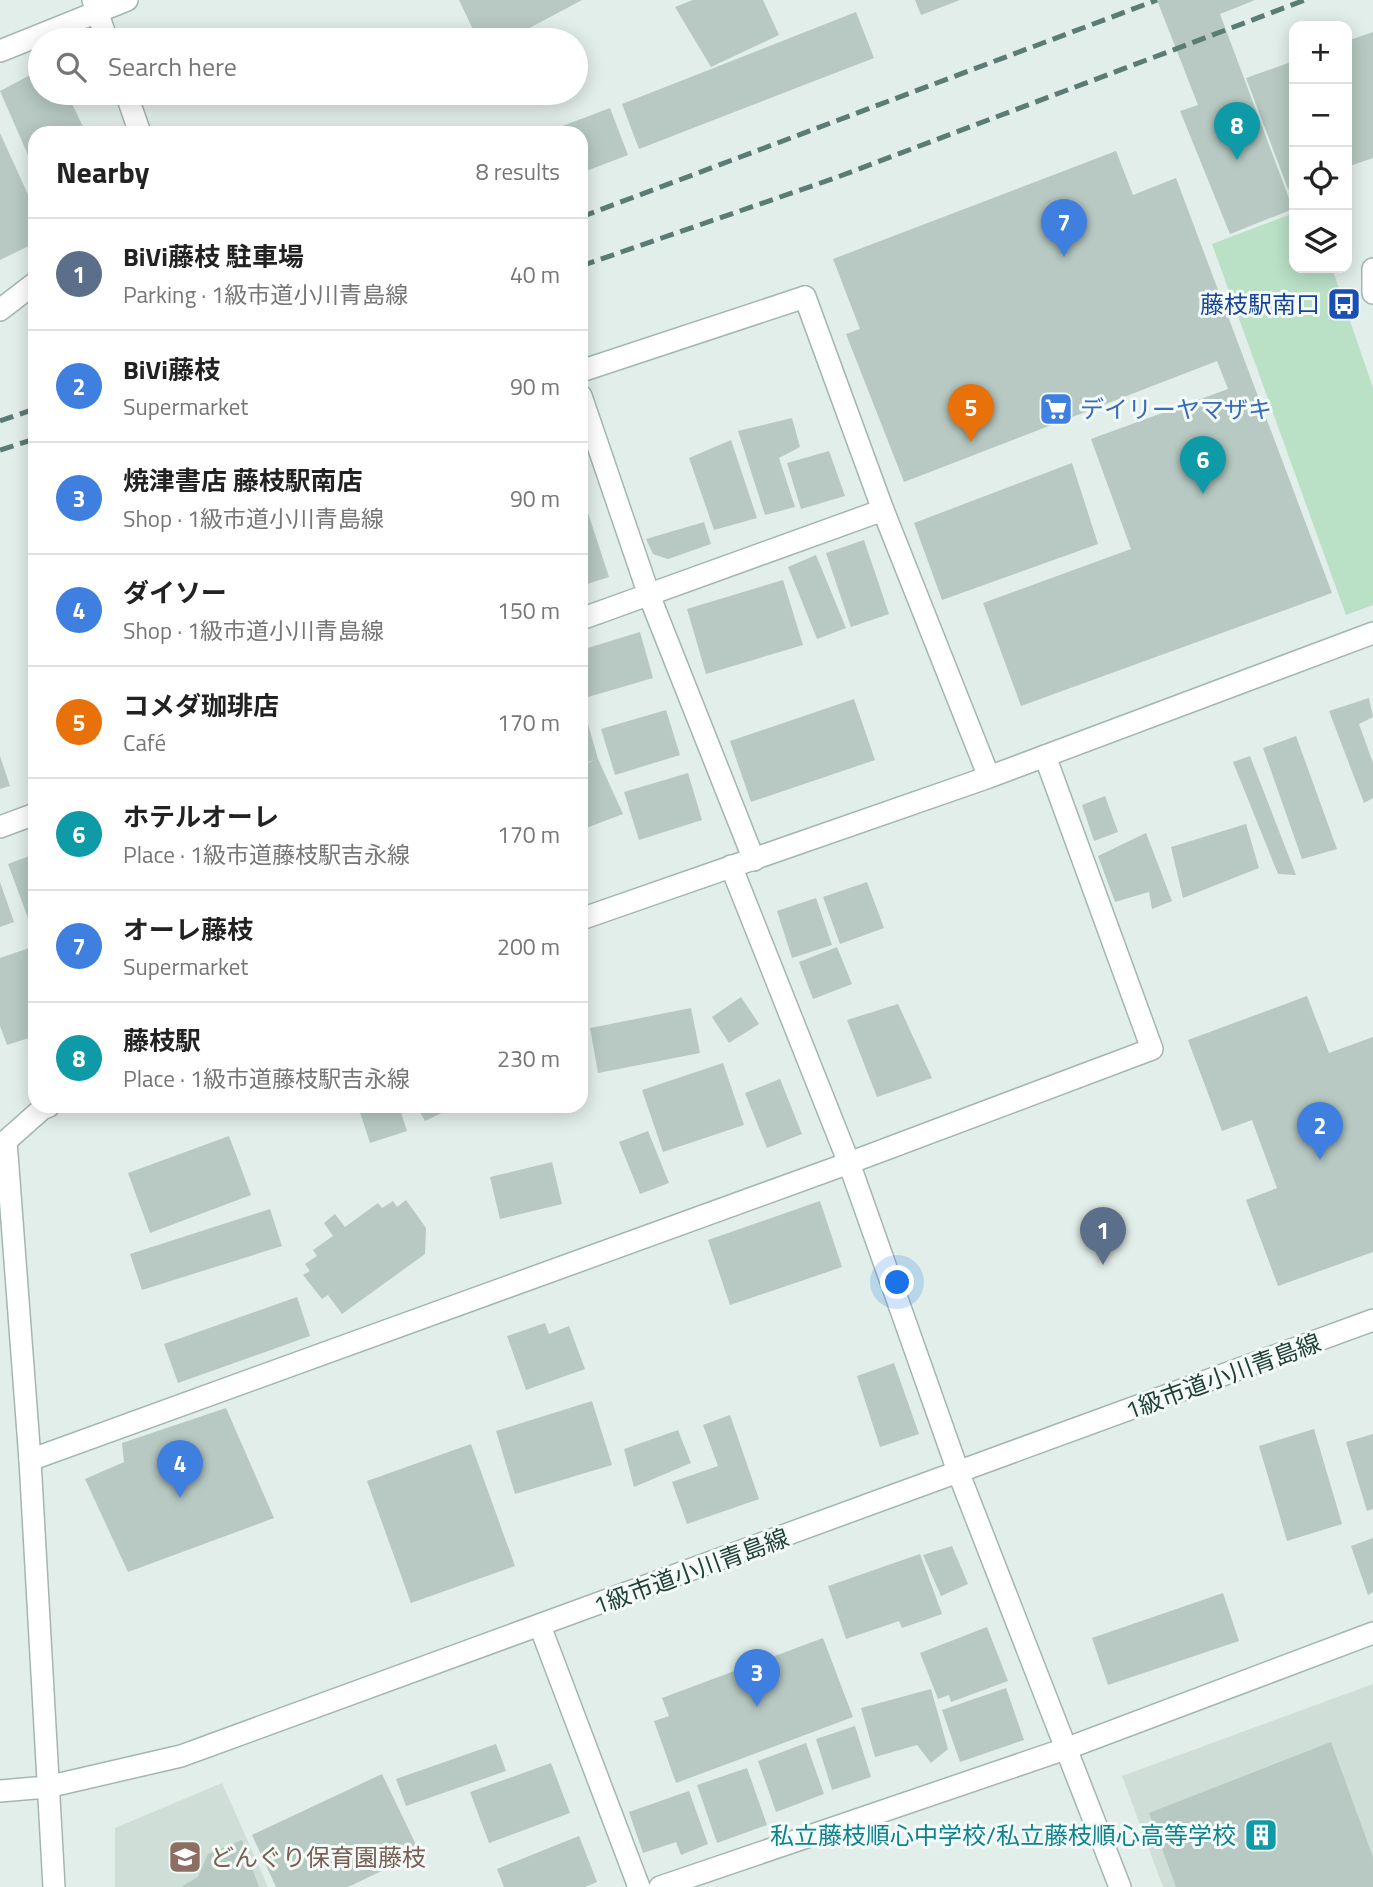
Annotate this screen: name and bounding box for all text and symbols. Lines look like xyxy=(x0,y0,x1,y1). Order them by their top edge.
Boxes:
map controls xyxy=(1289,21,1352,273)
button: + xyxy=(1289,21,1352,84)
search box xyxy=(28,28,588,105)
text: Search here xyxy=(108,47,237,86)
icon: search xyxy=(52,48,90,86)
button: − xyxy=(1289,84,1352,147)
pin: 8 xyxy=(1214,102,1260,160)
button: locate xyxy=(1289,147,1352,210)
text: Nearby xyxy=(56,149,149,195)
text: 8 results xyxy=(476,154,560,189)
pin: 7 xyxy=(1041,199,1087,257)
button: layers xyxy=(1289,210,1352,273)
text: BiVi藤枝 駐車場 xyxy=(123,237,304,276)
text: 1 xyxy=(73,257,85,292)
text: 40 m xyxy=(510,257,560,292)
text: Parking · 1級市道小川青島線 xyxy=(123,277,408,312)
bus stop icon: 藤枝駅南口 xyxy=(1325,285,1363,323)
place label: 藤枝駅南口 xyxy=(1200,286,1320,322)
text: BiVi藤枝 xyxy=(123,350,220,389)
text: 2 xyxy=(73,369,85,404)
text: 90 m xyxy=(510,369,560,404)
pin: 5 xyxy=(948,384,994,442)
text: Supermarket xyxy=(123,389,248,424)
supermarket icon: デイリーヤマザキ xyxy=(1037,390,1075,428)
place label: デイリーヤマザキ xyxy=(1080,391,1272,427)
pin: 6 xyxy=(1180,436,1226,494)
text: 焼津書店 藤枝駅南店 xyxy=(123,461,363,500)
text: 3 xyxy=(73,481,85,516)
text: 90 m xyxy=(510,481,560,516)
text: Shop · 1級市道小川青島線 xyxy=(123,501,384,536)
text: ダイソー xyxy=(123,573,227,612)
text: 4 xyxy=(73,593,85,628)
text: 150 m xyxy=(497,593,560,628)
text: Shop · 1級市道小川青島線 xyxy=(123,613,384,648)
text: コメダ珈琲店 xyxy=(123,686,279,725)
text: 5 xyxy=(73,705,85,740)
text: 170 m xyxy=(497,705,560,740)
text: Café xyxy=(123,725,166,760)
text: ホテルオーレ xyxy=(123,797,279,836)
text: 6 xyxy=(73,817,85,852)
text: 170 m xyxy=(497,817,560,852)
text: Place · 1級市道藤枝駅吉永線 xyxy=(123,837,410,872)
text: オーレ藤枝 xyxy=(123,910,253,949)
text: 7 xyxy=(73,929,85,964)
text: 200 m xyxy=(497,929,560,964)
text: Supermarket xyxy=(123,949,248,984)
text: 藤枝駅 xyxy=(123,1021,201,1060)
text: 8 xyxy=(73,1041,85,1076)
text: 230 m xyxy=(497,1041,560,1076)
text: Place · 1級市道藤枝駅吉永線 xyxy=(123,1061,410,1096)
pin: 2 xyxy=(1297,1102,1343,1160)
pin: 1 xyxy=(1080,1207,1126,1265)
your location xyxy=(880,1265,914,1299)
street label: 1級市道小川青島線 xyxy=(1120,1324,1326,1428)
pin: 4 xyxy=(157,1440,203,1498)
street label: 1級市道小川青島線 xyxy=(588,1519,794,1623)
pin: 3 xyxy=(734,1649,780,1707)
building icon: 私立藤枝順心中学校/私立藤枝順心高等学校 xyxy=(1242,1816,1280,1854)
place label: 私立藤枝順心中学校/私立藤枝順心高等学校 xyxy=(770,1817,1236,1853)
school or university icon: どんぐり保育園藤枝 xyxy=(166,1838,204,1876)
place label: どんぐり保育園藤枝 xyxy=(210,1839,426,1875)

